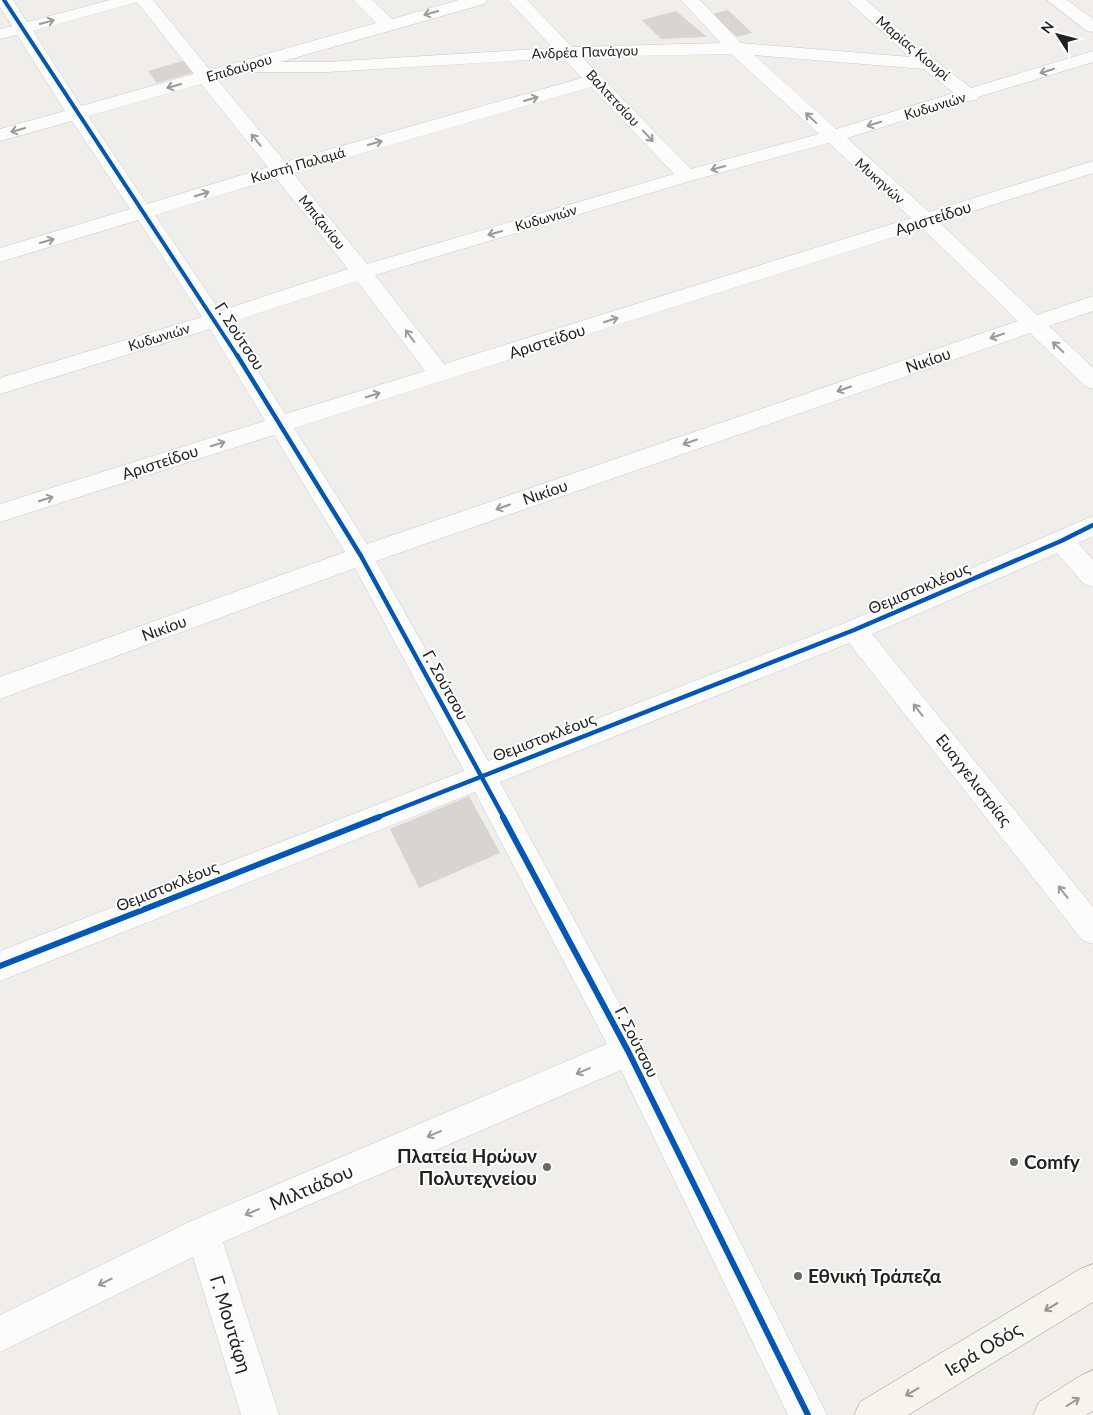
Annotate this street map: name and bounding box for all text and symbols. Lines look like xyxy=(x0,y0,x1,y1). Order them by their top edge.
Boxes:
one-way arrow xyxy=(424,9,440,19)
north arrow xyxy=(1033,10,1083,60)
street label: Μαρίας Κιουρί xyxy=(873,12,954,84)
one-way arrow xyxy=(39,16,55,26)
text: N xyxy=(1037,18,1057,36)
street label: Ανδρέα Πανάγου xyxy=(531,41,639,62)
street label: Επιδαύρου xyxy=(204,50,274,85)
street label: Βαλτετσίου xyxy=(583,66,644,129)
one-way arrow xyxy=(1039,67,1055,77)
one-way arrow xyxy=(166,82,182,92)
street label: Κυδωνιών xyxy=(902,88,968,123)
one-way arrow xyxy=(523,93,539,103)
one-way arrow xyxy=(804,112,817,124)
one-way arrow xyxy=(867,120,883,130)
one-way arrow xyxy=(10,126,26,136)
one-way arrow xyxy=(642,129,654,142)
one-way arrow xyxy=(250,133,261,146)
one-way arrow xyxy=(367,138,383,147)
street label: Κωστή Παλαμά xyxy=(249,143,348,186)
street label: Μυκηνών xyxy=(852,154,909,207)
one-way arrow xyxy=(710,163,726,173)
one-way arrow xyxy=(194,189,210,199)
street label: Μπιζανίου xyxy=(295,191,349,252)
street label: Αριστείδου xyxy=(892,196,973,239)
street label: Κυδωνιών xyxy=(513,201,579,234)
one-way arrow xyxy=(487,228,503,238)
one-way arrow xyxy=(38,236,54,246)
street label: Γ. Σούτσου xyxy=(212,298,269,373)
one-way arrow xyxy=(603,315,619,325)
street label: Κυδωνιών xyxy=(126,319,192,354)
street label: Αριστείδου xyxy=(506,319,587,362)
one-way arrow xyxy=(405,330,416,343)
one-way arrow xyxy=(990,332,1006,341)
one-way arrow xyxy=(1051,341,1064,353)
street label: Νικίου xyxy=(903,343,953,376)
one-way arrow xyxy=(836,385,852,394)
one-way arrow xyxy=(365,390,381,400)
one-way arrow xyxy=(683,438,698,447)
one-way arrow xyxy=(210,439,225,448)
street label: Αριστείδου xyxy=(119,440,200,483)
street label: Νικίου xyxy=(520,475,570,508)
one-way arrow xyxy=(38,493,54,503)
one-way arrow xyxy=(496,503,512,512)
street label: Θεμιστοκλέους xyxy=(865,557,973,618)
street label: Νικίου xyxy=(139,611,189,644)
street label: Γ. Σούτσου xyxy=(419,647,473,723)
one-way arrow xyxy=(913,703,923,717)
street label: Θεμιστοκλέους xyxy=(490,708,598,765)
street label: Ευαγγελιστρίας xyxy=(933,730,1016,830)
street label: Θεμιστοκλέους xyxy=(113,856,221,915)
one-way arrow xyxy=(1057,886,1068,899)
street label: Γ. Σούτσου xyxy=(612,1003,663,1080)
one-way arrow xyxy=(576,1066,591,1076)
one-way arrow xyxy=(427,1130,442,1140)
place label: Πλατεία Ηρώων Πολυτεχνείου xyxy=(397,1144,537,1189)
place label: Comfy xyxy=(1024,1150,1081,1173)
marker: Comfy xyxy=(1008,1156,1020,1168)
street label: Μιλτιάδου xyxy=(265,1159,356,1214)
marker: Πλατεία Ηρώων Πολυτεχνείου xyxy=(541,1161,553,1173)
one-way arrow xyxy=(245,1208,260,1217)
place label: Εθνική Τράπεζα xyxy=(808,1264,942,1287)
marker: Εθνική Τράπεζα xyxy=(792,1270,804,1282)
street label: Γ. Μουτάφη xyxy=(206,1272,257,1376)
one-way arrow xyxy=(98,1277,113,1287)
one-way arrow xyxy=(1045,1303,1059,1313)
street label: Ιερά Οδός xyxy=(940,1317,1025,1380)
one-way arrow xyxy=(906,1387,920,1397)
one-way arrow xyxy=(1065,1397,1079,1407)

